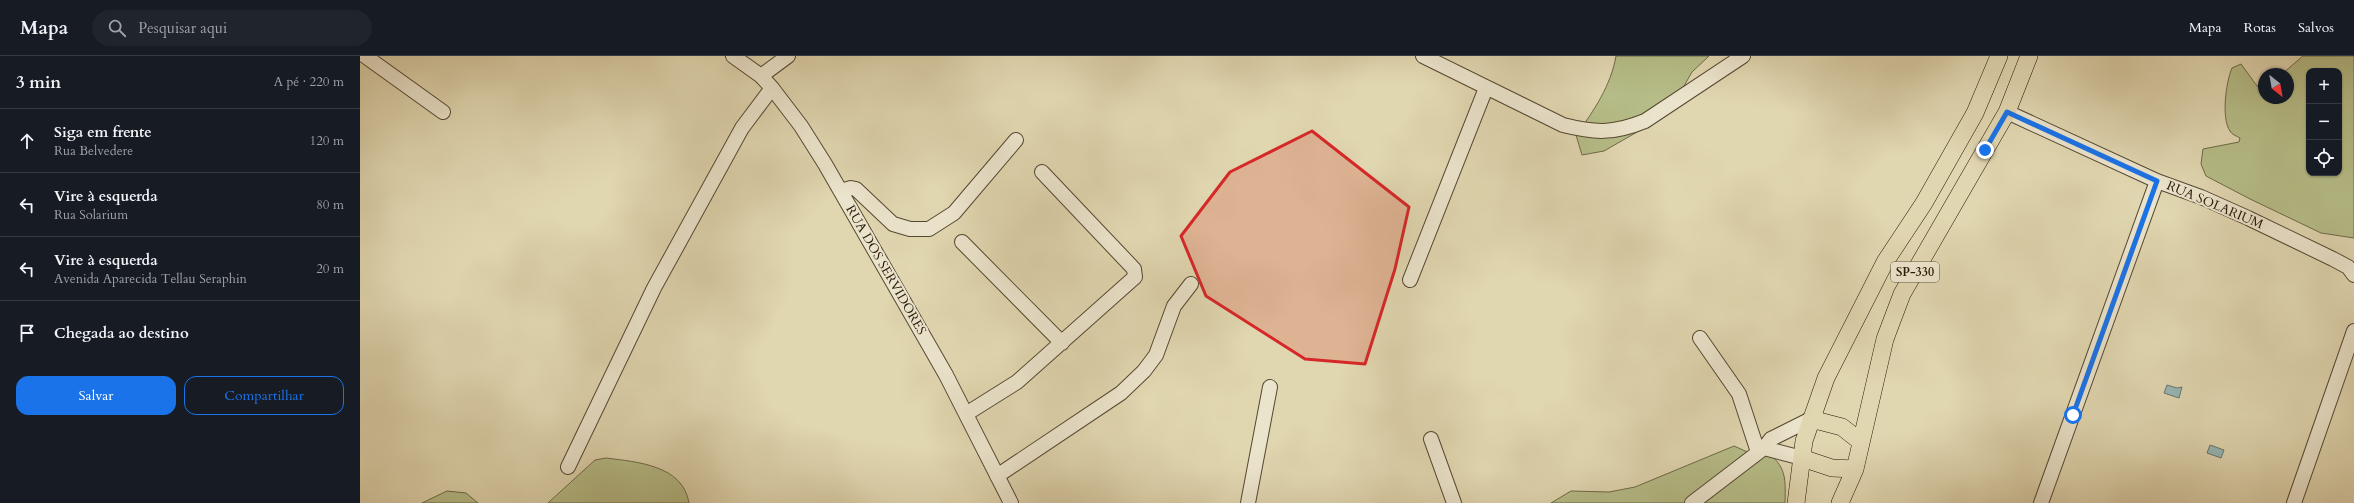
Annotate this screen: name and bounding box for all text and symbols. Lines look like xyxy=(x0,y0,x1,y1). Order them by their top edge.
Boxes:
search box xyxy=(92,10,372,46)
text: Mapa xyxy=(20,15,68,41)
icon: search xyxy=(106,17,128,39)
text: Pesquisar aqui xyxy=(138,18,227,38)
text: Mapa xyxy=(2189,18,2222,37)
text: Rotas xyxy=(2244,18,2276,37)
text: Salvos xyxy=(2298,18,2334,37)
north arrow xyxy=(2258,68,2294,104)
map controls xyxy=(2306,68,2342,176)
button: + xyxy=(2306,68,2342,104)
text: 3 min xyxy=(16,71,61,94)
text: A pé · 220 m xyxy=(274,73,344,91)
button: − xyxy=(2306,104,2342,140)
text: Siga em frente xyxy=(54,122,152,142)
icon: ahead xyxy=(16,130,38,152)
text: 120 m xyxy=(310,132,344,150)
button: locate xyxy=(2306,140,2342,176)
route end xyxy=(1976,141,1994,159)
text: Rua Belvedere xyxy=(54,142,133,160)
street label: RUA SOLARIUM xyxy=(2164,176,2266,234)
text: Vire à esquerda xyxy=(54,186,158,206)
icon: left xyxy=(16,194,38,216)
text: 80 m xyxy=(316,196,344,214)
street label: RUA DOS SERVIDORES xyxy=(841,202,931,338)
text: Rua Solarium xyxy=(54,206,128,224)
text: Vire à esquerda xyxy=(54,250,158,270)
icon: left xyxy=(16,258,38,280)
text: 20 m xyxy=(316,260,344,278)
road number: SP-330 xyxy=(1891,262,1939,282)
text: Avenida Aparecida Tellau Seraphin xyxy=(54,270,247,288)
icon: arrive xyxy=(16,322,38,344)
text: Chegada ao destino xyxy=(54,323,189,343)
button: Salvar xyxy=(16,376,176,415)
button: Compartilhar xyxy=(184,376,344,415)
route start xyxy=(2064,406,2082,424)

